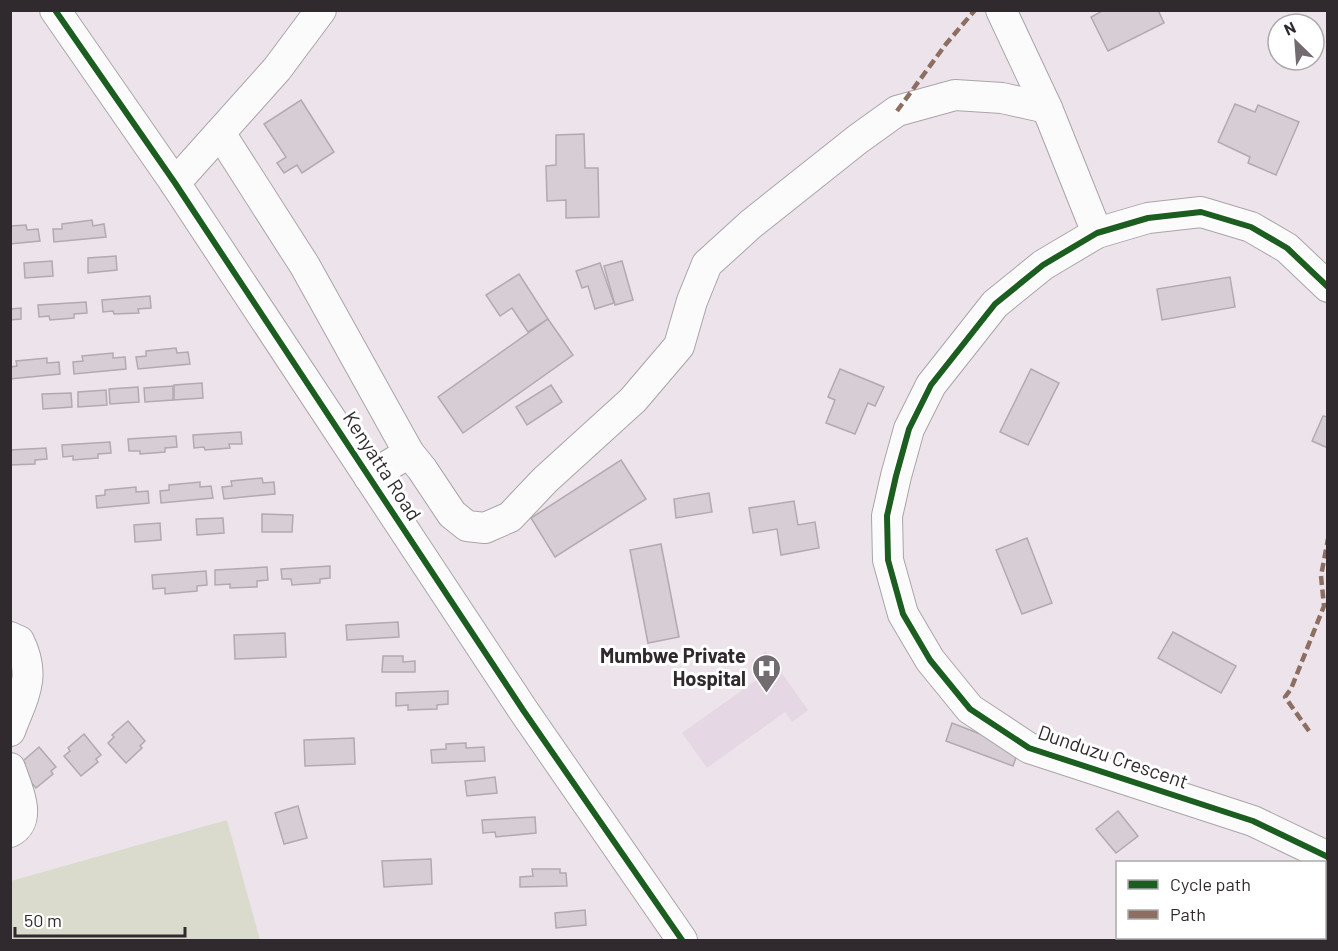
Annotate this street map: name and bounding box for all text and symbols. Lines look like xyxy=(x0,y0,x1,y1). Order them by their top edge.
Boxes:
north arrow xyxy=(1266,12,1326,72)
text: N xyxy=(1281,17,1298,39)
street label: Kenyatta Road xyxy=(339,406,427,525)
place label: Mumbwe Private Hospital xyxy=(600,643,746,690)
hospital icon: Mumbwe Private Hospital xyxy=(751,652,783,694)
street label: Dunduzu Crescent xyxy=(1035,719,1192,793)
legend xyxy=(1116,861,1326,939)
text: Cycle path xyxy=(1170,873,1251,895)
scale bar xyxy=(15,900,184,938)
text: Path xyxy=(1170,903,1206,925)
text: 50 m xyxy=(24,909,62,931)

